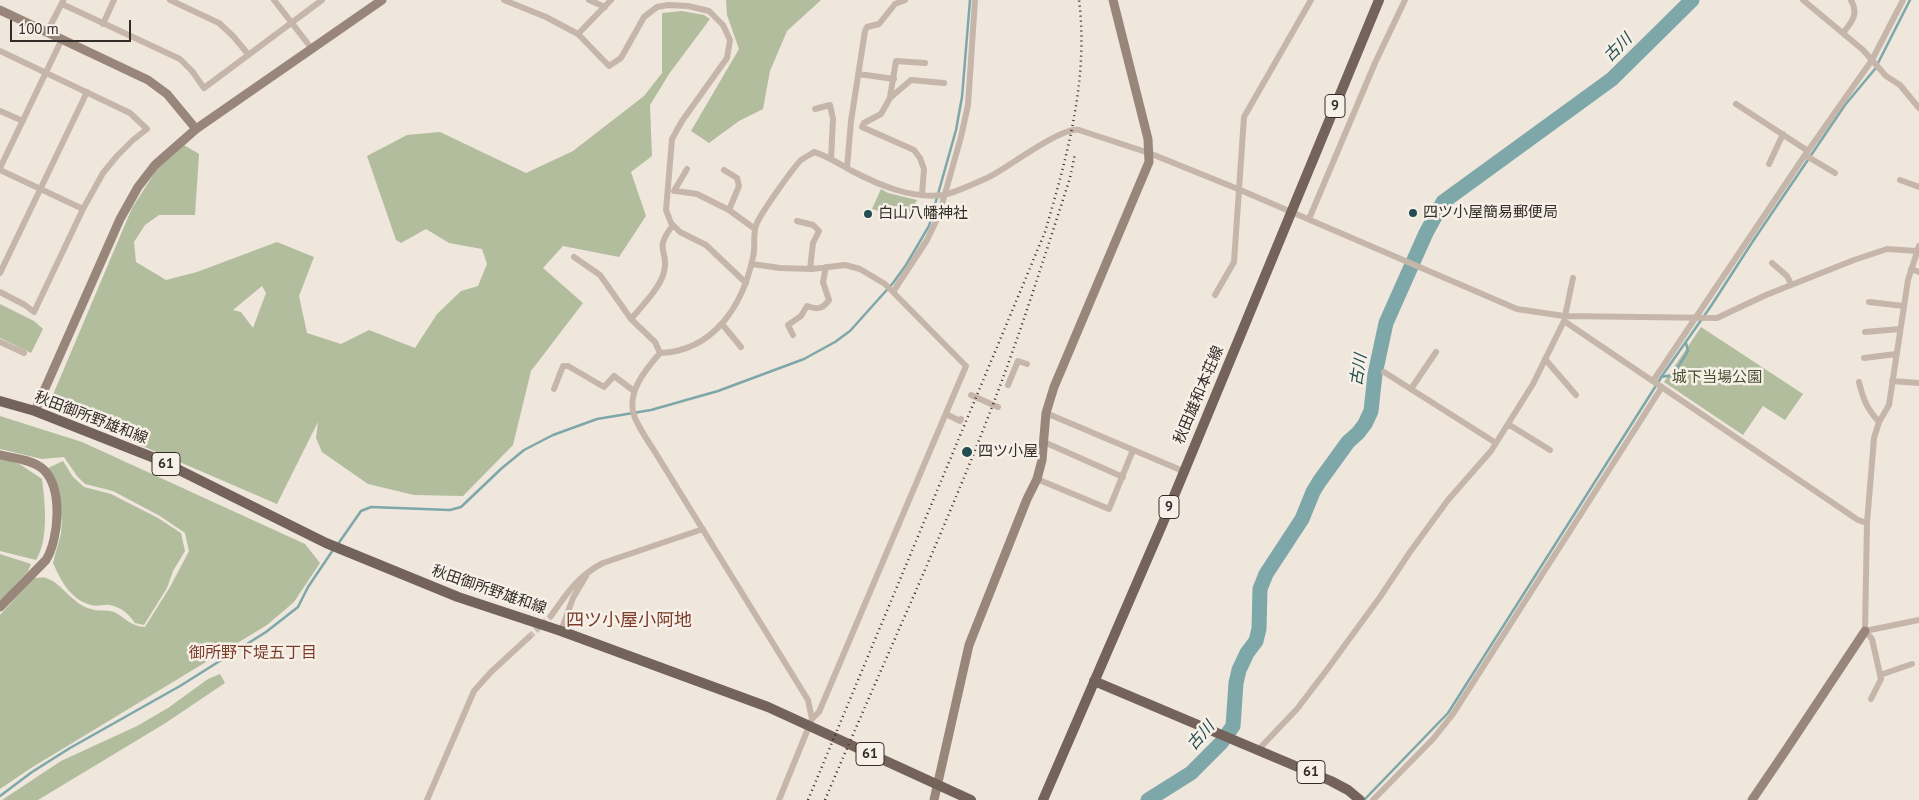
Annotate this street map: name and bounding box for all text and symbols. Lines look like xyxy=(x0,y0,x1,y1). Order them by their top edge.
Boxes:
scale bar xyxy=(12,10,134,42)
text: 100 m xyxy=(18,19,59,38)
water label: 古川 xyxy=(1600,30,1636,66)
road number: 9 xyxy=(1325,94,1345,118)
place label: 四ツ小屋簡易郵便局 xyxy=(1423,204,1558,222)
place label: 白山八幡神社 xyxy=(878,205,968,223)
marker: 四ツ小屋簡易郵便局 xyxy=(1407,207,1419,219)
marker: 白山八幡神社 xyxy=(862,208,874,220)
street label: 秋田雄和本荘線 xyxy=(1170,343,1228,447)
water label: 古川 xyxy=(1347,353,1371,387)
park label: 城下当場公園 xyxy=(1672,369,1762,387)
street label: 秋田御所野雄和線 xyxy=(32,388,150,448)
place label: 四ツ小屋 xyxy=(978,443,1038,461)
marker: 四ツ小屋 xyxy=(960,445,974,459)
road number: 61 xyxy=(152,452,180,476)
road number: 9 xyxy=(1159,496,1179,518)
street label: 秋田御所野雄和線 xyxy=(429,562,549,618)
district label: 四ツ小屋小阿地 xyxy=(566,610,692,632)
district label: 御所野下堤五丁目 xyxy=(189,643,317,663)
water label: 古川 xyxy=(1183,718,1219,754)
road number: 61 xyxy=(856,742,884,766)
road number: 61 xyxy=(1297,760,1325,784)

